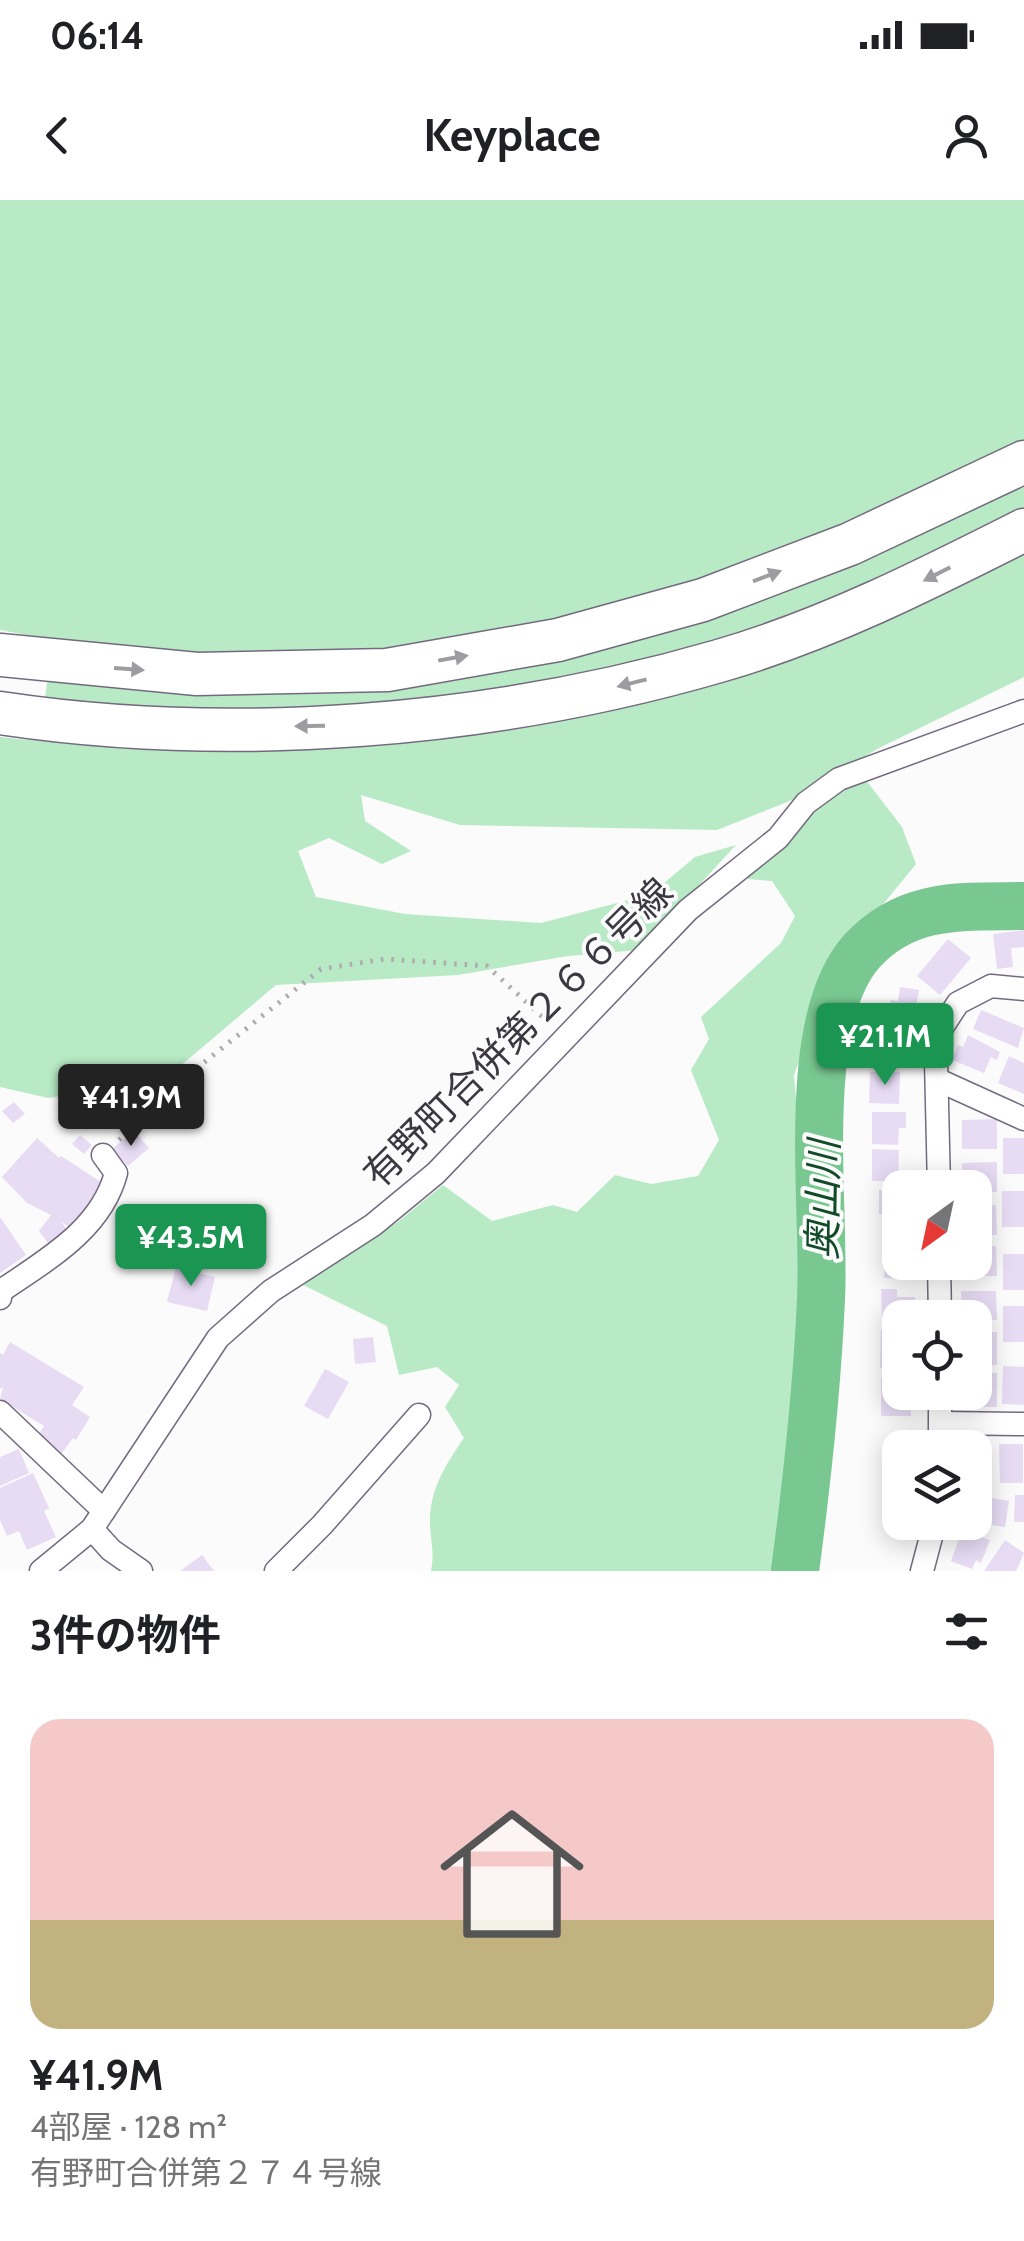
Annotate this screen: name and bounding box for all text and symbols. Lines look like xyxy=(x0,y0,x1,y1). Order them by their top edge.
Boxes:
text: 06:14 xyxy=(50,12,144,59)
icon: back xyxy=(30,108,85,163)
text: Keyplace xyxy=(423,108,601,162)
icon: person xyxy=(939,108,994,163)
one-way arrow xyxy=(922,565,951,582)
one-way arrow xyxy=(752,567,782,583)
one-way arrow xyxy=(438,650,469,665)
one-way arrow xyxy=(114,661,146,677)
one-way arrow xyxy=(616,675,647,691)
one-way arrow xyxy=(294,718,326,734)
street label: 有野町合併第２６６号線 xyxy=(353,868,682,1197)
pin: ¥21.1M xyxy=(804,1003,966,1088)
text: ¥21.1M xyxy=(838,1016,932,1055)
pin: ¥41.9M xyxy=(50,1064,212,1149)
text: ¥41.9M xyxy=(80,1077,182,1116)
water label: 奥山川 xyxy=(797,1136,848,1260)
north arrow xyxy=(882,1170,992,1280)
map controls xyxy=(882,1170,992,1540)
pin: ¥43.5M xyxy=(110,1204,272,1289)
text: ¥43.5M xyxy=(137,1217,245,1256)
button: locate xyxy=(882,1300,992,1410)
button: layers xyxy=(882,1430,992,1540)
icon: filters xyxy=(939,1604,994,1659)
text: 3件の物件 xyxy=(30,1609,221,1661)
icon: home xyxy=(422,1784,602,1964)
text: ¥41.9M xyxy=(30,2049,163,2101)
text: 4部屋 · 128 m² xyxy=(30,2107,227,2146)
text: 有野町合併第２７４号線 xyxy=(30,2153,382,2192)

